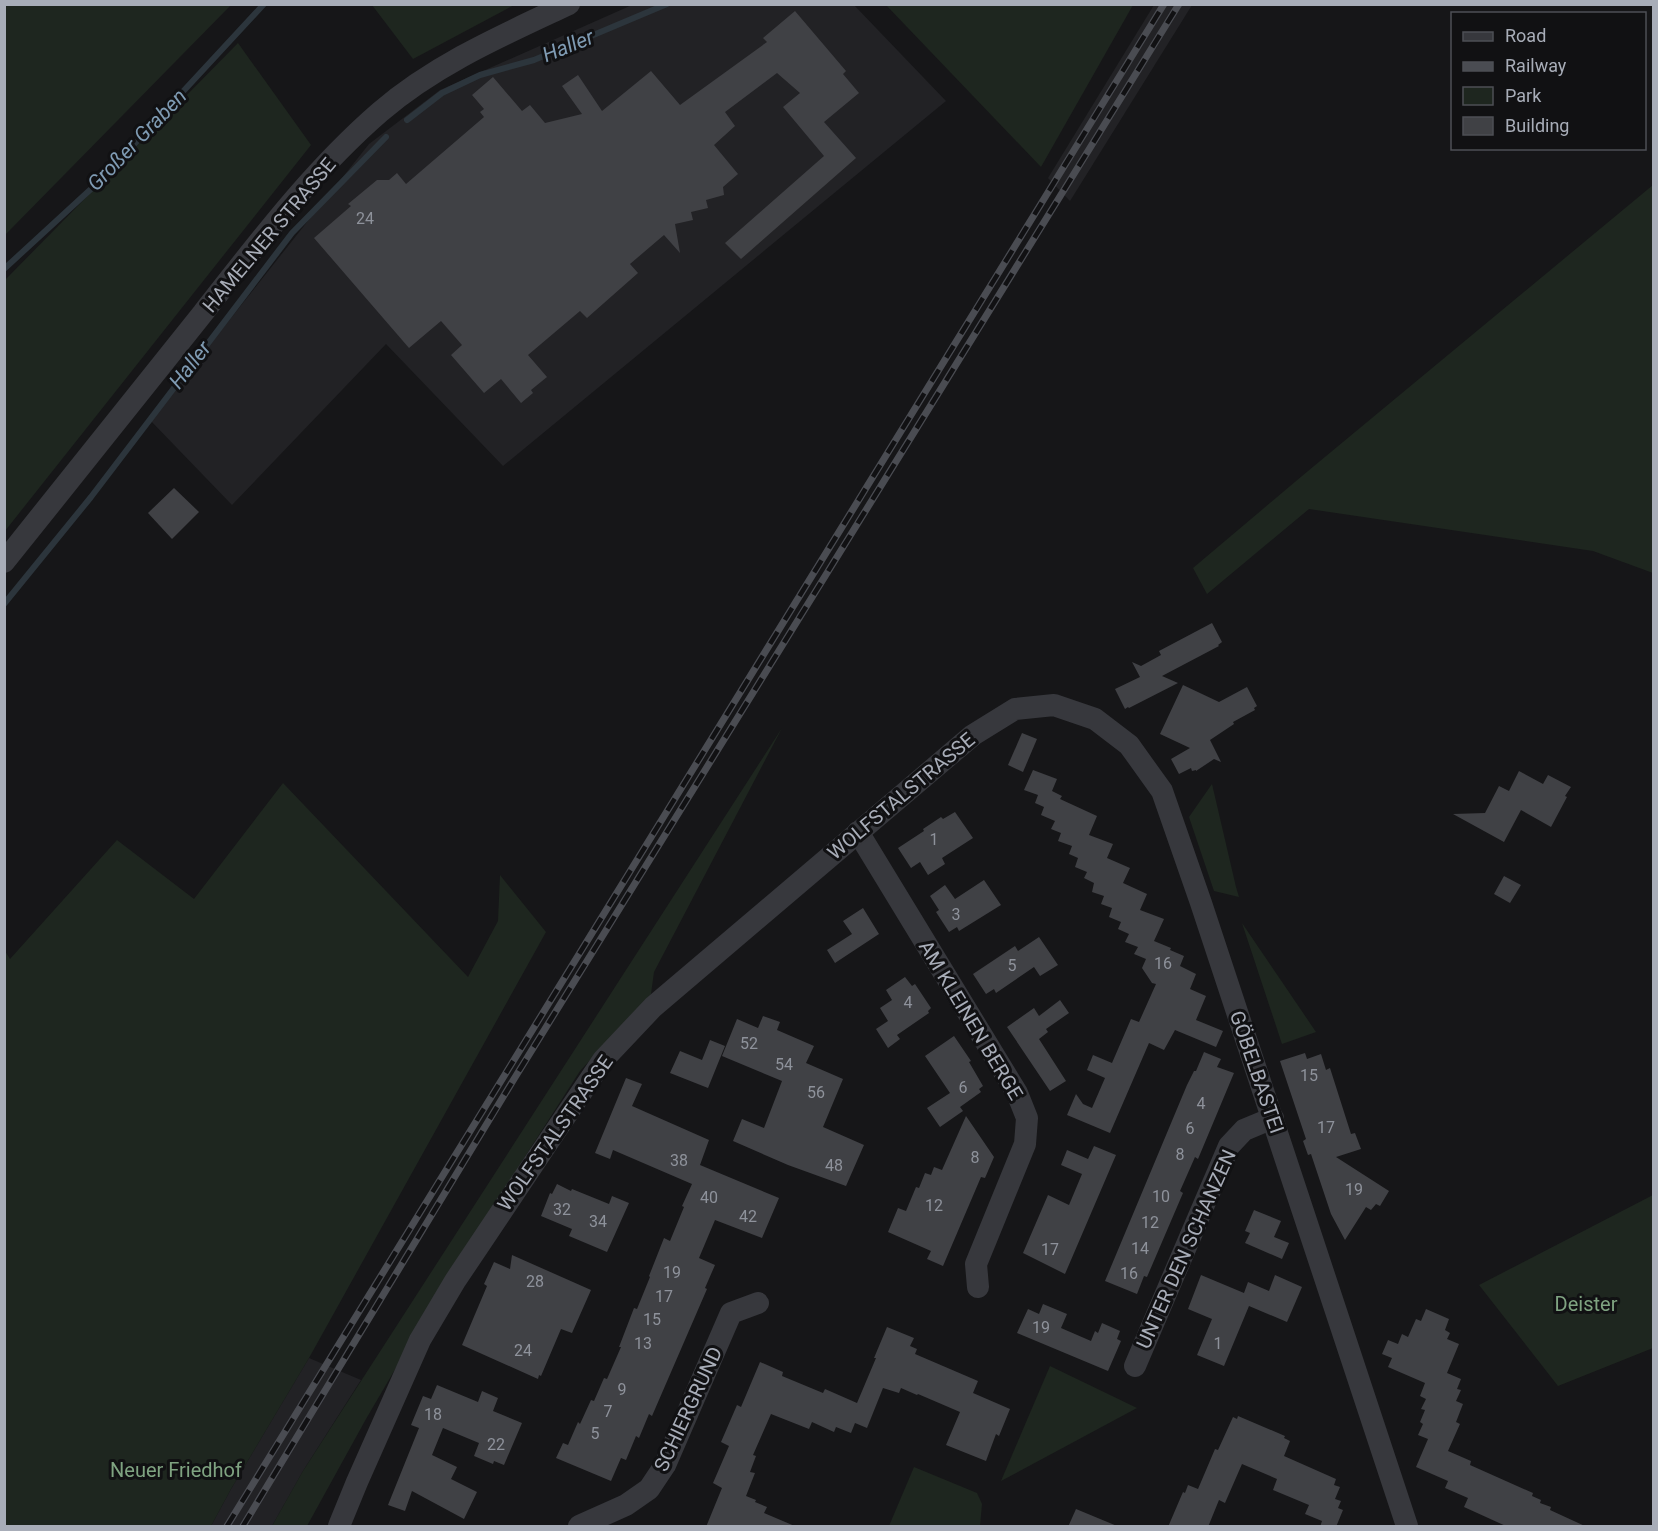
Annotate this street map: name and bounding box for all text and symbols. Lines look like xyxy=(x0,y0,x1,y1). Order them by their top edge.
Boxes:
legend xyxy=(1451,12,1646,150)
water label: Haller xyxy=(539,24,598,67)
text: Road xyxy=(1505,25,1546,46)
text: Railway xyxy=(1505,55,1567,76)
water label: Großer Graben xyxy=(82,84,192,196)
text: Park xyxy=(1505,85,1542,106)
text: Building xyxy=(1505,115,1569,136)
street label: HAMELNER STRASSE xyxy=(197,153,341,317)
house number: 24 xyxy=(356,209,374,228)
water label: Haller xyxy=(164,336,217,393)
street label: WOLFSTALSTRASSE xyxy=(823,728,979,864)
house number: 1 xyxy=(930,830,939,849)
house number: 3 xyxy=(952,905,961,924)
street label: AM KLEINEN BERGE xyxy=(914,936,1028,1104)
house number: 16 xyxy=(1154,954,1172,973)
house number: 5 xyxy=(1008,956,1017,975)
house number: 4 xyxy=(904,993,913,1012)
street label: GÖBELBASTEI xyxy=(1225,1008,1289,1136)
house number: 52 xyxy=(740,1034,758,1053)
street label: WOLFSTALSTRASSE xyxy=(492,1051,618,1215)
house number: 54 xyxy=(775,1055,793,1074)
house number: 15 xyxy=(1300,1066,1318,1085)
house number: 6 xyxy=(959,1078,968,1097)
house number: 56 xyxy=(807,1083,825,1102)
house number: 4 xyxy=(1197,1094,1206,1113)
house number: 17 xyxy=(1317,1118,1335,1137)
house number: 6 xyxy=(1186,1119,1195,1138)
house number: 8 xyxy=(1176,1145,1185,1164)
street label: UNTER DEN SCHANZEN xyxy=(1131,1146,1241,1352)
house number: 8 xyxy=(971,1148,980,1167)
house number: 38 xyxy=(670,1151,688,1170)
house number: 48 xyxy=(825,1156,843,1175)
house number: 19 xyxy=(1345,1180,1363,1199)
house number: 10 xyxy=(1152,1187,1170,1206)
house number: 40 xyxy=(700,1188,718,1207)
house number: 12 xyxy=(925,1196,943,1215)
house number: 32 xyxy=(553,1200,571,1219)
house number: 42 xyxy=(739,1207,757,1226)
house number: 34 xyxy=(589,1212,607,1231)
house number: 12 xyxy=(1141,1213,1159,1232)
house number: 14 xyxy=(1131,1239,1149,1258)
house number: 17 xyxy=(1041,1240,1059,1259)
house number: 19 xyxy=(663,1263,681,1282)
house number: 16 xyxy=(1120,1264,1138,1283)
house number: 28 xyxy=(526,1272,544,1291)
house number: 17 xyxy=(655,1287,673,1306)
park label: Deister xyxy=(1555,1292,1618,1316)
house number: 15 xyxy=(643,1310,661,1329)
house number: 19 xyxy=(1032,1318,1050,1337)
house number: 13 xyxy=(634,1334,652,1353)
house number: 1 xyxy=(1214,1334,1223,1353)
house number: 24 xyxy=(514,1341,532,1360)
street label: SCHIERGRUND xyxy=(649,1343,727,1475)
house number: 9 xyxy=(618,1380,627,1399)
house number: 7 xyxy=(604,1402,613,1421)
house number: 18 xyxy=(424,1405,442,1424)
house number: 5 xyxy=(591,1424,600,1443)
house number: 22 xyxy=(487,1435,505,1454)
park label: Neuer Friedhof xyxy=(110,1458,242,1482)

